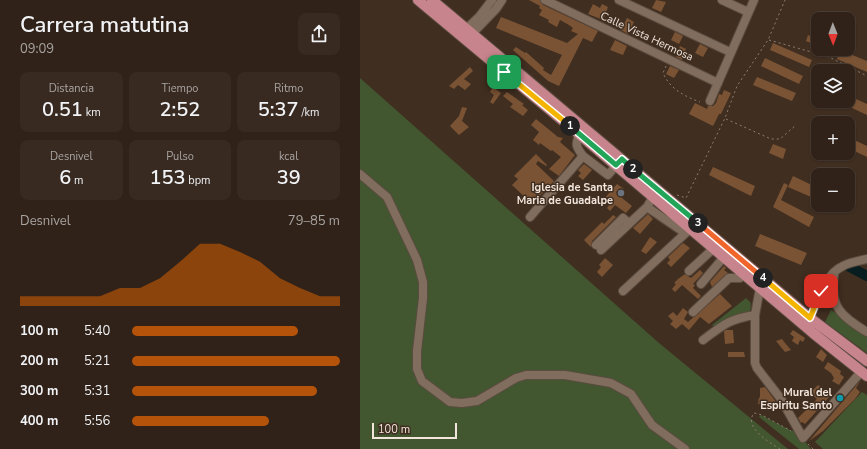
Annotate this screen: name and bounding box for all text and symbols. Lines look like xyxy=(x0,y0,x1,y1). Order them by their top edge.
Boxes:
street label: Calle Vista Hermosa xyxy=(598,8,696,65)
text: Carrera matutina xyxy=(20,10,189,40)
north arrow xyxy=(811,12,855,56)
map controls xyxy=(811,12,855,212)
button: share xyxy=(298,13,340,55)
text: 09:09 xyxy=(20,40,54,58)
pin xyxy=(487,55,521,89)
icon: arrive xyxy=(493,61,515,83)
button: layers xyxy=(811,64,855,108)
text: Distancia xyxy=(49,81,94,96)
text: Tiempo xyxy=(162,81,198,96)
text: Ritmo xyxy=(274,81,303,96)
text: 0.51 xyxy=(42,96,83,123)
text: 2:52 xyxy=(160,96,200,123)
text: 5:37 xyxy=(258,96,299,123)
text: km xyxy=(83,105,101,120)
text: /km xyxy=(299,105,319,120)
pin: 1 xyxy=(560,116,580,136)
button: + xyxy=(811,116,855,160)
text: 1 xyxy=(567,118,573,133)
text: Desnivel xyxy=(50,149,93,164)
text: Pulso xyxy=(166,149,194,164)
text: kcal xyxy=(279,149,298,164)
pin: 2 xyxy=(623,159,643,179)
text: 2 xyxy=(630,161,636,176)
text: 6 xyxy=(59,164,71,191)
text: 153 xyxy=(149,164,185,191)
text: 39 xyxy=(277,164,301,191)
button: − xyxy=(811,168,855,212)
text: m xyxy=(71,173,83,188)
text: bpm xyxy=(185,173,211,188)
place label: Iglesia de Santa Maria de Guadalpe xyxy=(517,180,613,208)
marker: Iglesia de Santa Maria de Guadalpe xyxy=(616,188,626,198)
text: Desnivel xyxy=(20,212,71,230)
text: 79–85 m xyxy=(288,212,340,230)
pin: 3 xyxy=(688,213,708,233)
text: 3 xyxy=(695,215,701,230)
pin: 4 xyxy=(753,268,773,288)
text: 4 xyxy=(760,270,766,285)
pin xyxy=(804,274,838,308)
icon: check xyxy=(810,280,832,302)
text: 100 m xyxy=(20,322,58,340)
text: 5:40 xyxy=(84,322,110,340)
text: 200 m xyxy=(20,352,58,370)
text: 5:21 xyxy=(84,352,110,370)
text: 300 m xyxy=(20,382,58,400)
text: 5:31 xyxy=(84,382,110,400)
place label: Mural del Espiritu Santo xyxy=(760,385,832,413)
marker: Mural del Espiritu Santo xyxy=(835,393,845,403)
text: 400 m xyxy=(20,412,58,430)
text: 5:56 xyxy=(84,412,110,430)
scale bar xyxy=(372,421,457,440)
text: 100 m xyxy=(378,422,410,437)

